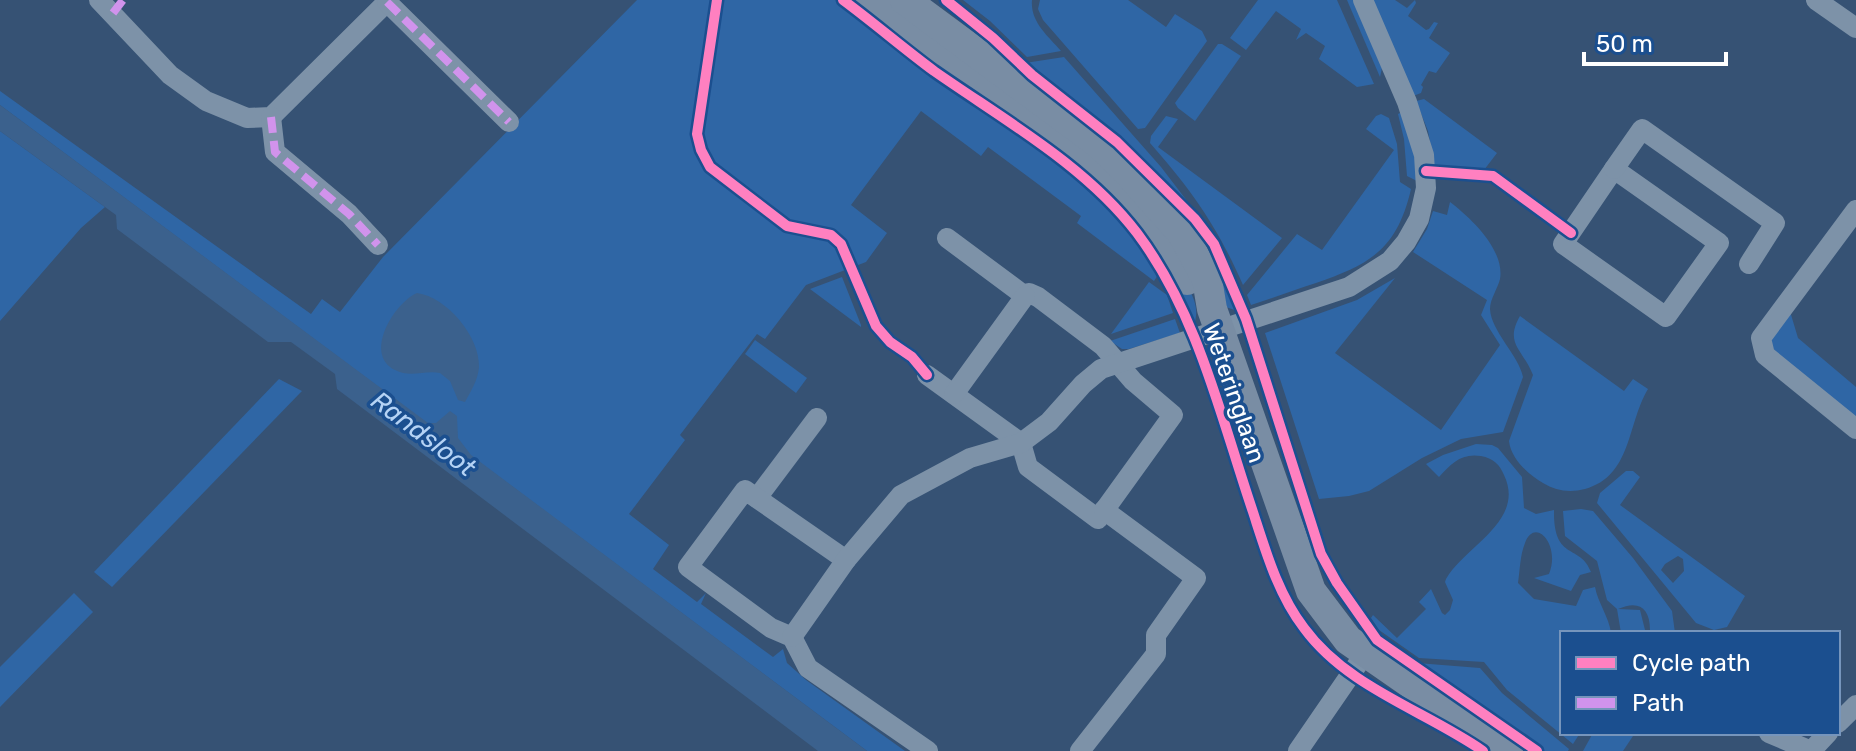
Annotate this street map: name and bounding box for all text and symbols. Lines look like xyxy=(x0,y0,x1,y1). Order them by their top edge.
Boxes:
scale bar xyxy=(1584,16,1726,66)
text: 50 m xyxy=(1596,30,1653,58)
street label: Weteringlaan xyxy=(1197,320,1271,466)
water label: Randsloot xyxy=(365,385,482,484)
legend xyxy=(1560,631,1840,735)
text: Cycle path xyxy=(1632,649,1751,677)
text: Path xyxy=(1632,689,1684,717)

